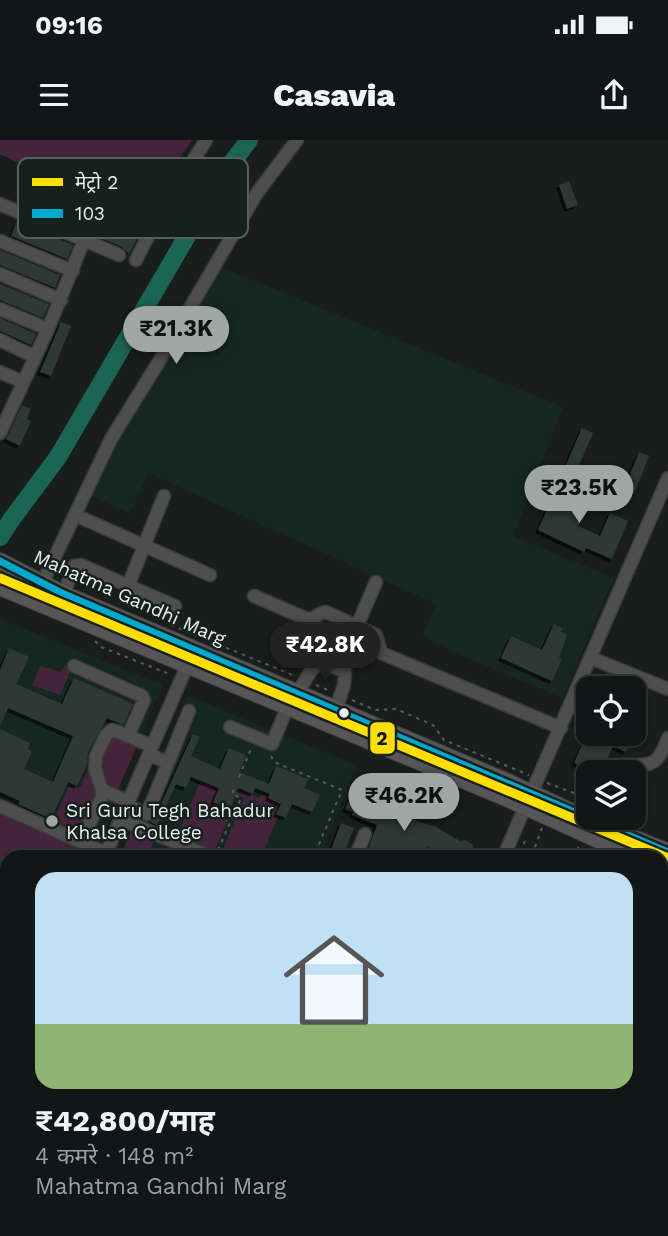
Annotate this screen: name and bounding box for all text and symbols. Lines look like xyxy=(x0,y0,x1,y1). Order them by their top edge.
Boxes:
text: 09:16 xyxy=(35,10,103,40)
icon: menu xyxy=(35,76,73,114)
text: Casavia xyxy=(273,76,395,114)
icon: share xyxy=(595,76,633,114)
legend xyxy=(18,158,248,238)
text: मेट्रो 2 xyxy=(75,171,118,194)
text: 103 xyxy=(75,202,105,225)
pin: ₹21.3K xyxy=(119,306,233,366)
text: ₹21.3K xyxy=(139,315,213,342)
pin: ₹23.5K xyxy=(522,466,636,525)
text: ₹23.5K xyxy=(540,474,618,501)
street label: Mahatma Gandhi Marg xyxy=(30,545,230,651)
pin: ₹42.8K xyxy=(268,622,382,682)
text: ₹42.8K xyxy=(285,631,365,658)
map controls xyxy=(576,676,646,830)
button: locate xyxy=(576,676,646,746)
unlabelled marker xyxy=(337,706,351,720)
line badge: 2 xyxy=(369,721,396,755)
text: 2 xyxy=(376,727,388,750)
button: layers xyxy=(576,760,646,830)
pin: ₹46.2K xyxy=(347,774,461,833)
text: ₹46.2K xyxy=(364,782,444,809)
place label: Sri Guru Tegh Bahadur Khalsa College xyxy=(66,799,274,844)
marker: Sri Guru Tegh Bahadur Khalsa College xyxy=(44,813,60,829)
icon: home xyxy=(271,917,397,1043)
text: ₹42,800/माह xyxy=(35,1103,215,1138)
text: 4 कमरे · 148 m² xyxy=(35,1143,194,1170)
text: Mahatma Gandhi Marg xyxy=(35,1173,286,1200)

